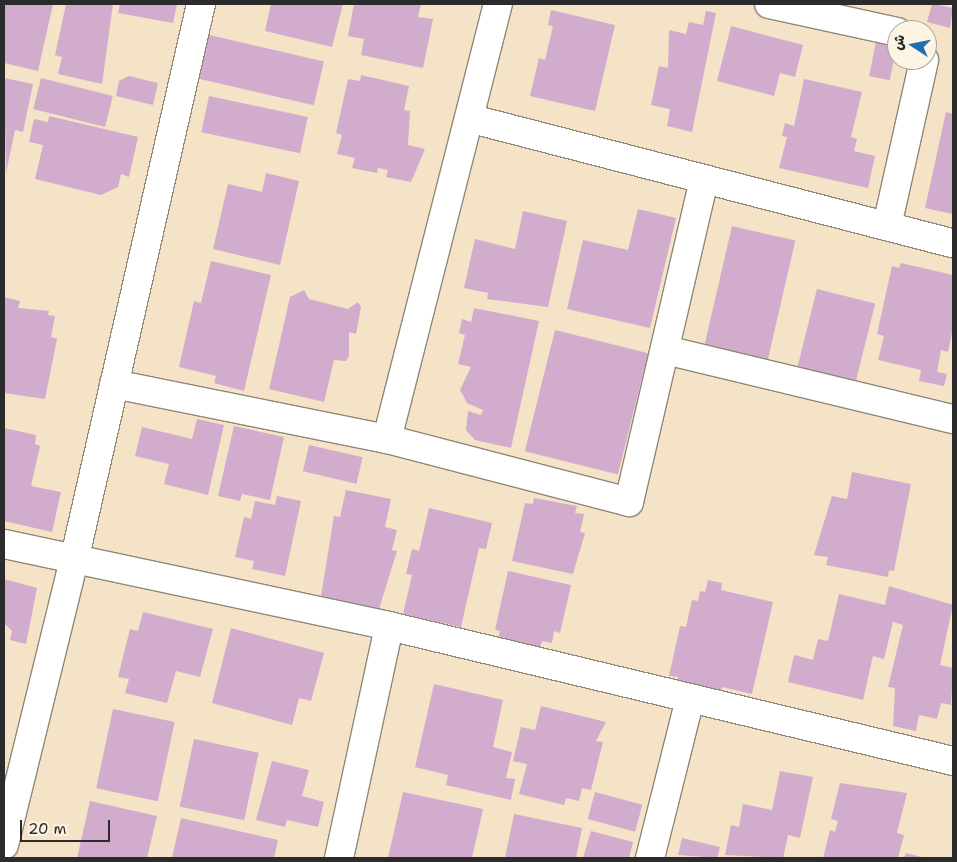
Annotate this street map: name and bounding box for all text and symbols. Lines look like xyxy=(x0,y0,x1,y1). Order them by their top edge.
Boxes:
north arrow xyxy=(887,20,937,70)
text: ش xyxy=(888,33,909,52)
scale bar xyxy=(22,810,112,842)
text: 20 m xyxy=(28,819,67,839)

